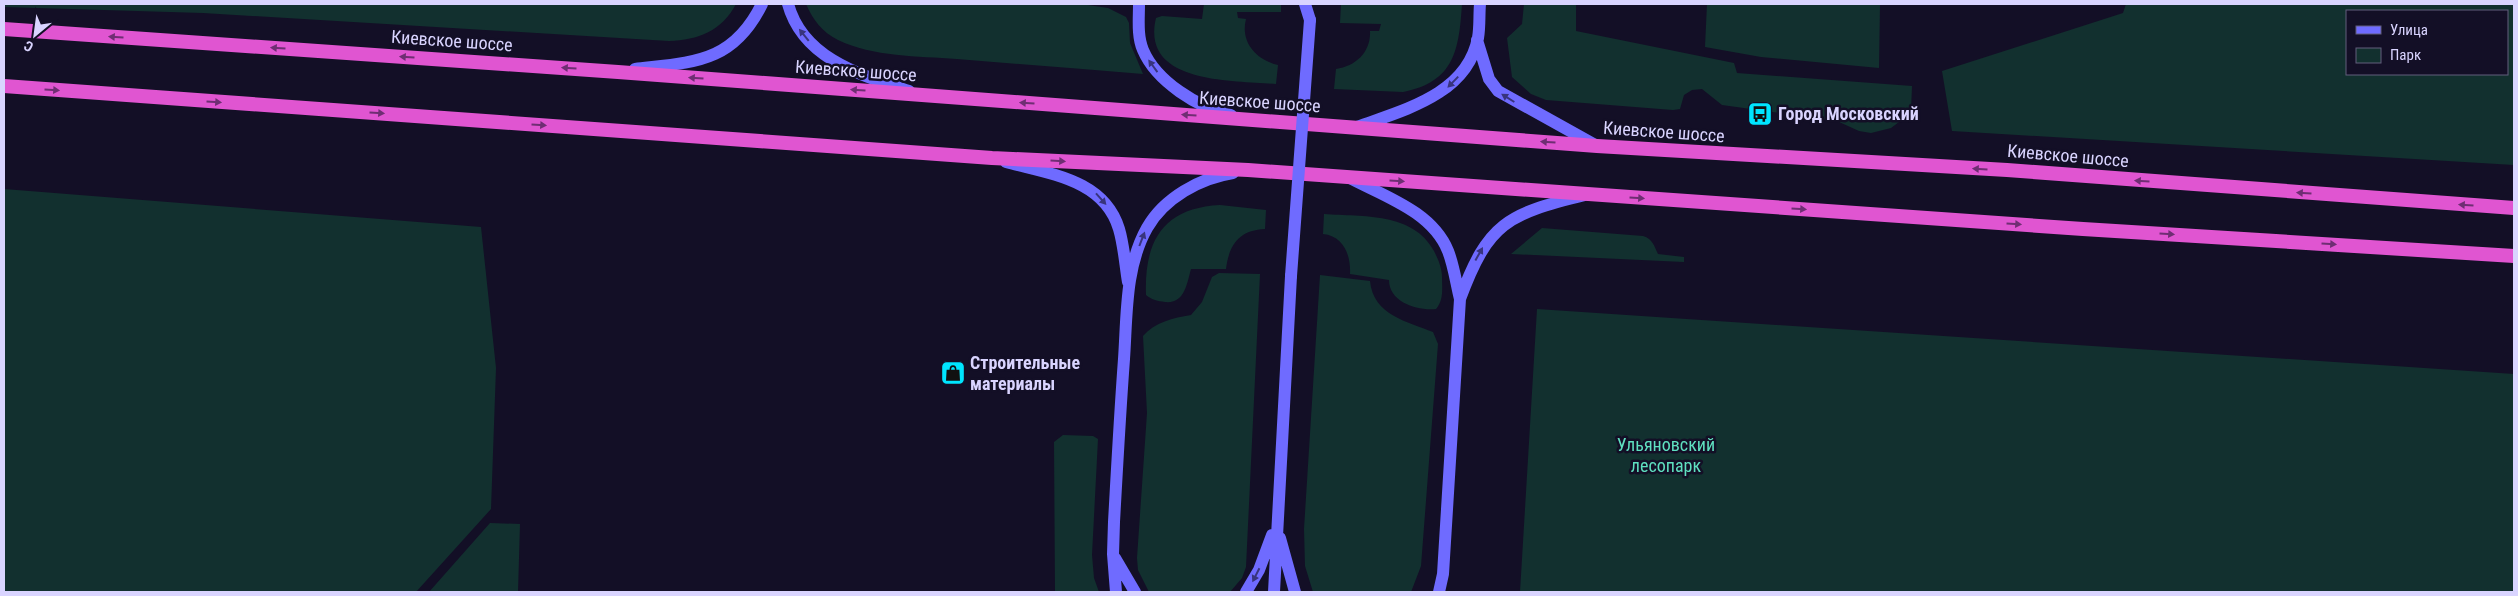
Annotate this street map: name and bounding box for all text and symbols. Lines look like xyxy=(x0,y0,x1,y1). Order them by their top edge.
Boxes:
north arrow xyxy=(10,10,60,60)
legend xyxy=(2346,10,2508,75)
text: Улица xyxy=(2390,21,2428,39)
street label: Киевское шоссе xyxy=(391,26,513,55)
one-way arrow xyxy=(798,29,809,42)
one-way arrow xyxy=(108,32,124,40)
text: С xyxy=(21,37,36,55)
one-way arrow xyxy=(270,44,286,52)
text: Парк xyxy=(2390,46,2421,64)
one-way arrow xyxy=(399,53,415,61)
street label: Киевское шоссе xyxy=(795,56,917,85)
one-way arrow xyxy=(1148,59,1158,73)
one-way arrow xyxy=(561,64,577,72)
one-way arrow xyxy=(687,73,703,81)
one-way arrow xyxy=(1447,75,1459,87)
one-way arrow xyxy=(45,86,61,94)
one-way arrow xyxy=(849,86,865,94)
street label: Киевское шоссе xyxy=(1199,87,1321,116)
one-way arrow xyxy=(1501,93,1514,103)
one-way arrow xyxy=(207,98,223,106)
one-way arrow xyxy=(1019,99,1035,107)
bus stop icon: Город Московский xyxy=(1747,101,1773,127)
place label: Город Московский xyxy=(1778,103,1919,124)
one-way arrow xyxy=(369,110,385,118)
one-way arrow xyxy=(1181,111,1197,119)
street label: Киевское шоссе xyxy=(1603,117,1725,146)
one-way arrow xyxy=(531,121,547,129)
one-way arrow xyxy=(1540,138,1556,146)
street label: Киевское шоссе xyxy=(2007,140,2130,171)
one-way arrow xyxy=(1050,157,1066,165)
one-way arrow xyxy=(1971,164,1987,172)
one-way arrow xyxy=(1389,177,1405,185)
one-way arrow xyxy=(2133,177,2149,185)
one-way arrow xyxy=(2295,189,2311,197)
one-way arrow xyxy=(1095,193,1107,205)
one-way arrow xyxy=(1629,194,1645,202)
one-way arrow xyxy=(2457,200,2473,208)
one-way arrow xyxy=(1791,205,1807,213)
one-way arrow xyxy=(2006,220,2022,228)
one-way arrow xyxy=(2159,230,2175,238)
one-way arrow xyxy=(1139,232,1146,247)
one-way arrow xyxy=(2321,241,2337,249)
one-way arrow xyxy=(1475,247,1483,262)
place label: Строительные материалы xyxy=(970,352,1081,394)
shop icon: Строительные материалы xyxy=(940,360,966,386)
park label: Ульяновский лесопарк xyxy=(1617,434,1715,476)
one-way arrow xyxy=(1252,568,1260,582)

